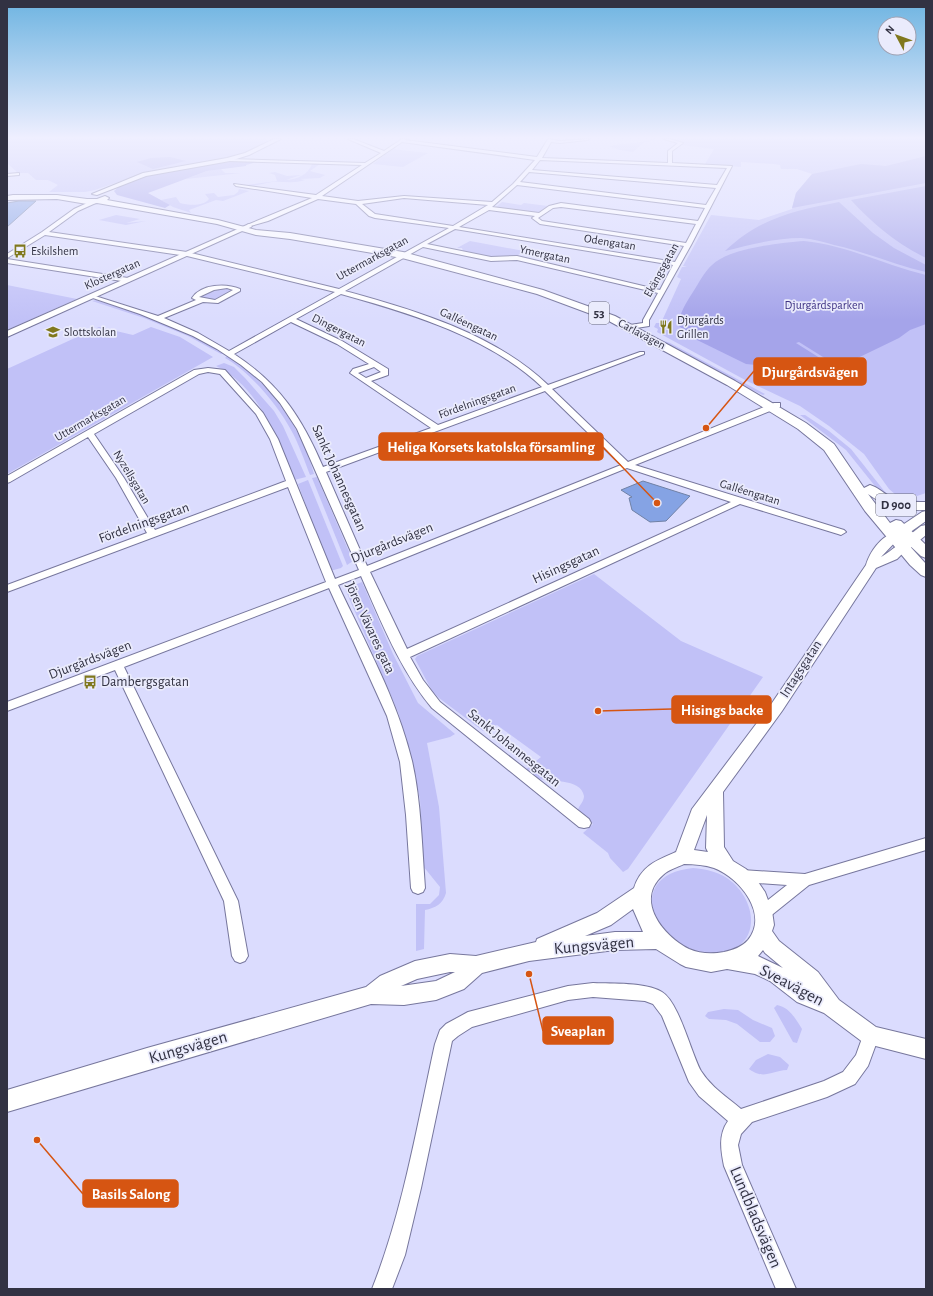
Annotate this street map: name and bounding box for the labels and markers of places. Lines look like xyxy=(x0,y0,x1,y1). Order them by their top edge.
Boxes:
bus stop icon: Eskilshem xyxy=(12,243,28,259)
place label: Eskilshem xyxy=(31,245,78,257)
place label: Djurgårds Grillen xyxy=(677,314,724,340)
restaurant icon: Djurgårds Grillen xyxy=(658,319,674,335)
school or university icon: Slottskolan xyxy=(45,324,61,340)
place label: Slottskolan xyxy=(64,326,116,338)
callout: Djurgårdsvägen xyxy=(754,358,866,385)
callout: Heliga Korsets katolska församling xyxy=(379,433,603,460)
bus stop icon: Dambergsgatan xyxy=(82,674,98,690)
place label: Dambergsgatan xyxy=(101,675,189,689)
callout: Hisings backe xyxy=(672,696,771,723)
callout: Sveaplan xyxy=(543,1017,613,1044)
callout: Basils Salong xyxy=(83,1180,178,1207)

